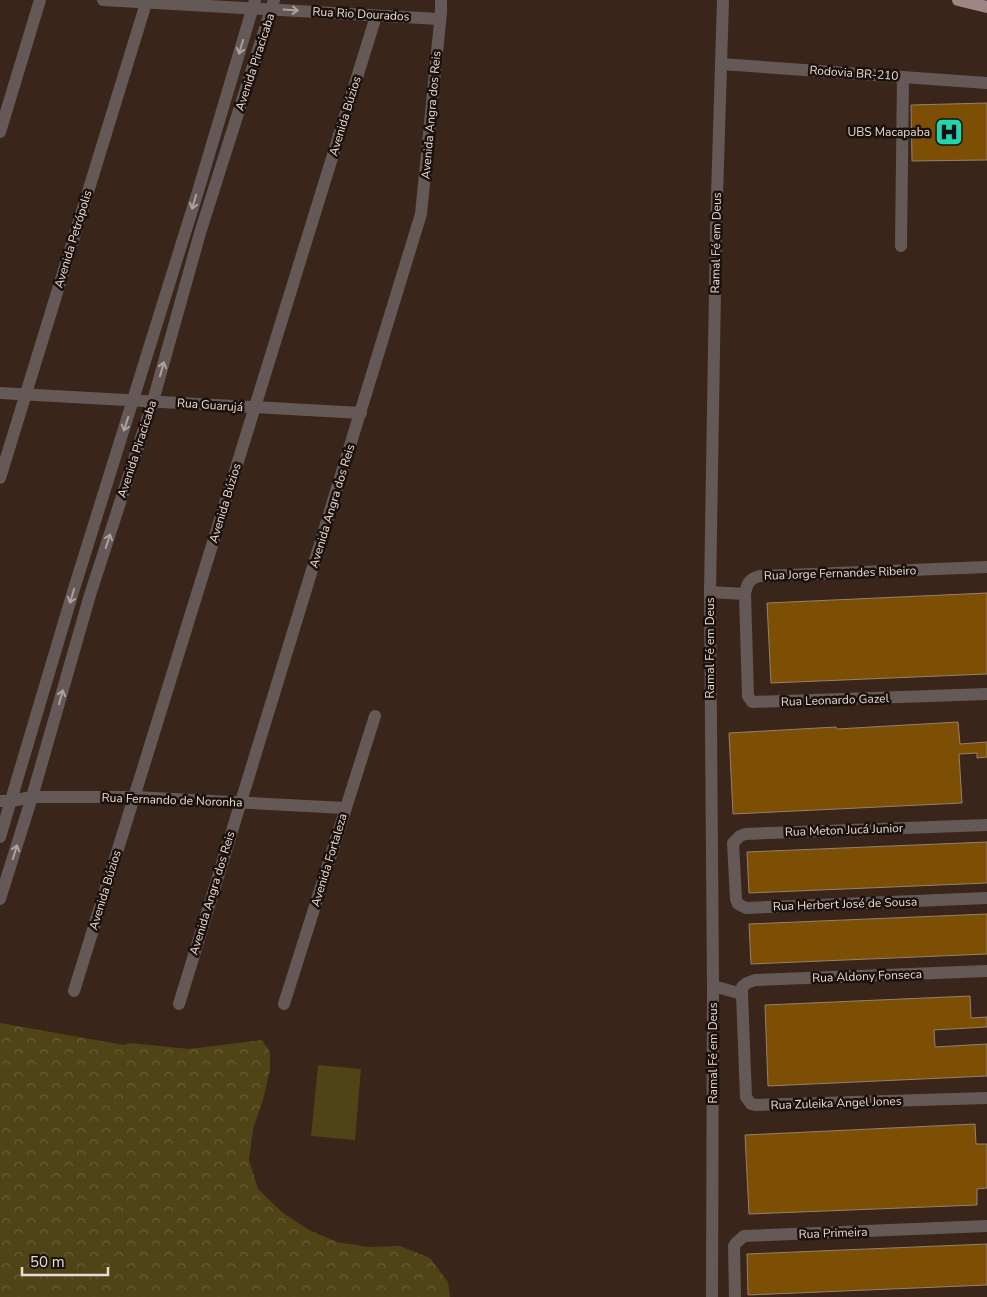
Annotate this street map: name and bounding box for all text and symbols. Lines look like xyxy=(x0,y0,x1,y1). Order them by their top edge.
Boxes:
street label: Rua Rio Dourados xyxy=(312,3,410,25)
one-way arrow xyxy=(283,6,299,15)
street label: Avenida Piracicaba xyxy=(232,11,278,113)
one-way arrow xyxy=(235,38,245,54)
street label: Avenida Angra dos Reis xyxy=(417,50,445,180)
street label: Rodovia BR-210 xyxy=(809,62,899,84)
street label: Avenida Búzios xyxy=(325,74,365,158)
hospital icon: UBS Macapaba xyxy=(934,117,964,147)
place label: UBS Macapaba xyxy=(847,124,930,140)
street label: Avenida Petrópolis xyxy=(51,188,96,290)
street label: Ramal Fé em Deus xyxy=(707,192,725,294)
one-way arrow xyxy=(189,194,199,210)
one-way arrow xyxy=(157,362,167,378)
street label: Rua Guarujá xyxy=(176,395,244,415)
street label: Avenida Piracicaba xyxy=(114,398,160,500)
one-way arrow xyxy=(120,416,130,432)
street label: Avenida Angra dos Reis xyxy=(306,442,359,570)
street label: Avenida Búzios xyxy=(205,461,245,545)
one-way arrow xyxy=(103,533,113,549)
street label: Rua Jorge Fernandes Ribeiro xyxy=(763,562,917,584)
one-way arrow xyxy=(66,588,76,604)
street label: Ramal Fé em Deus xyxy=(702,597,718,698)
one-way arrow xyxy=(56,689,66,705)
street label: Rua Leonardo Gazel xyxy=(781,690,890,710)
street label: Rua Fernando de Noronha xyxy=(101,790,243,810)
street label: Avenida Fortaleza xyxy=(307,811,351,909)
street label: Rua Meton Jucá Junior xyxy=(785,820,904,840)
street label: Avenida Angra dos Reis xyxy=(186,829,239,957)
one-way arrow xyxy=(10,845,20,861)
street label: Avenida Búzios xyxy=(85,848,125,932)
street label: Rua Herbert José de Sousa xyxy=(773,893,917,915)
street label: Rua Aldony Fonseca xyxy=(812,966,922,986)
street label: Ramal Fé em Deus xyxy=(705,1002,721,1103)
street label: Rua Zuleika Angel Jones xyxy=(770,1093,902,1113)
street label: Rua Primeira xyxy=(798,1224,868,1242)
scale bar xyxy=(22,1244,109,1276)
text: 50 m xyxy=(30,1252,65,1272)

